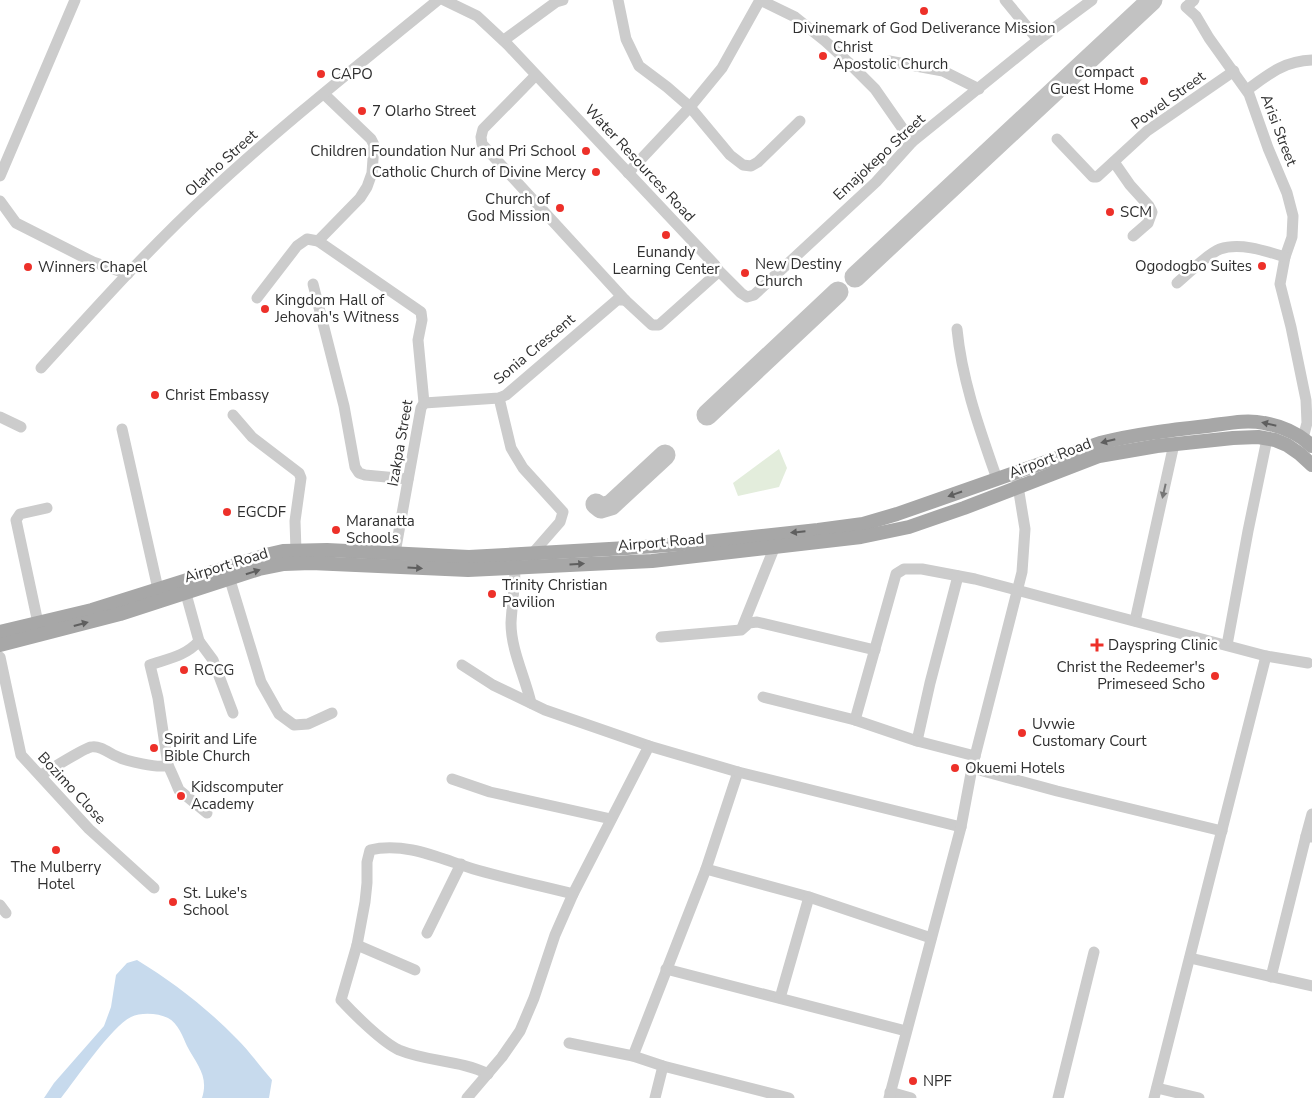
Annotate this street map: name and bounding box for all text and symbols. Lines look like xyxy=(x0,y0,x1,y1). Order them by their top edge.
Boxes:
marker: Divinemark of God Deliverance Mission xyxy=(918,5,930,17)
place label: Divinemark of God Deliverance Mission xyxy=(793,18,1055,38)
place label: Christ Apostolic Church xyxy=(833,37,948,74)
marker: Christ Apostolic Church xyxy=(817,50,829,62)
place label: Compact Guest Home xyxy=(1050,62,1135,99)
place label: CAPO xyxy=(331,64,373,84)
street label: Powel Street xyxy=(1127,66,1210,134)
marker: CAPO xyxy=(315,68,327,80)
marker: Compact Guest Home xyxy=(1138,75,1150,87)
street label: Arisi Street xyxy=(1256,91,1302,169)
street label: Water Resources Road xyxy=(580,100,700,226)
place label: 7 Olarho Street xyxy=(372,101,477,121)
marker: 7 Olarho Street xyxy=(356,105,368,117)
street label: Emajokepo Street xyxy=(829,109,930,205)
street label: Olarho Street xyxy=(181,125,262,201)
place label: Children Foundation Nur and Pri School xyxy=(310,141,577,161)
marker: Children Foundation Nur and Pri School xyxy=(580,145,592,157)
place label: Catholic Church of Divine Mercy xyxy=(372,162,586,182)
marker: Catholic Church of Divine Mercy xyxy=(590,166,602,178)
place label: Church of God Mission xyxy=(467,189,551,226)
marker: Church of God Mission xyxy=(554,202,566,214)
place label: SCM xyxy=(1120,202,1152,222)
marker: SCM xyxy=(1104,206,1116,218)
marker: Eunandy Learning Center xyxy=(660,229,672,241)
place label: Eunandy Learning Center xyxy=(612,242,720,279)
place label: New Destiny Church xyxy=(755,254,842,291)
place label: Ogodogbo Suites xyxy=(1135,256,1252,276)
place label: Winners Chapel xyxy=(38,257,148,277)
marker: Ogodogbo Suites xyxy=(1256,260,1268,272)
marker: Winners Chapel xyxy=(22,261,34,273)
marker: New Destiny Church xyxy=(739,267,751,279)
place label: Kingdom Hall of Jehovah's Witness xyxy=(274,290,399,327)
marker: Kingdom Hall of Jehovah's Witness xyxy=(259,303,271,315)
street label: Sonia Crescent xyxy=(489,309,579,389)
place label: Christ Embassy xyxy=(165,385,269,405)
marker: Christ Embassy xyxy=(149,389,161,401)
street label: Izakpa Street xyxy=(383,397,418,488)
one-way arrow xyxy=(1262,420,1277,428)
street label: Airport Road xyxy=(1006,433,1094,483)
one-way arrow xyxy=(1101,437,1116,445)
one-way arrow xyxy=(1160,484,1168,499)
one-way arrow xyxy=(947,490,962,498)
place label: EGCDF xyxy=(237,502,286,522)
marker: EGCDF xyxy=(221,506,233,518)
place label: Maranatta Schools xyxy=(346,511,415,548)
marker: Maranatta Schools xyxy=(330,524,342,536)
street label: Airport Road xyxy=(617,528,705,556)
one-way arrow xyxy=(790,528,806,536)
street label: Airport Road xyxy=(182,543,270,587)
one-way arrow xyxy=(569,560,585,568)
one-way arrow xyxy=(407,564,423,572)
one-way arrow xyxy=(246,567,261,575)
place label: Trinity Christian Pavilion xyxy=(502,575,607,612)
marker: Trinity Christian Pavilion xyxy=(486,588,498,600)
one-way arrow xyxy=(74,620,89,628)
place label: Dayspring Clinic xyxy=(1108,635,1218,655)
marker: Dayspring Clinic xyxy=(1090,638,1104,652)
place label: Christ the Redeemer's Primeseed Scho xyxy=(1056,657,1205,694)
place label: RCCG xyxy=(194,660,234,680)
marker: RCCG xyxy=(178,664,190,676)
marker: Christ the Redeemer's Primeseed Scho xyxy=(1209,670,1221,682)
place label: Uvwie Customary Court xyxy=(1032,714,1147,751)
marker: Uvwie Customary Court xyxy=(1016,727,1028,739)
place label: Spirit and Life Bible Church xyxy=(164,729,257,766)
marker: Spirit and Life Bible Church xyxy=(148,742,160,754)
street label: Bozimo Close xyxy=(33,748,111,828)
place label: Okuemi Hotels xyxy=(965,758,1065,778)
marker: Okuemi Hotels xyxy=(949,762,961,774)
place label: Kidscomputer Academy xyxy=(191,777,284,814)
marker: Kidscomputer Academy xyxy=(175,790,187,802)
marker: The Mulberry Hotel xyxy=(50,844,62,856)
place label: The Mulberry Hotel xyxy=(11,857,102,894)
place label: St. Luke's School xyxy=(183,883,247,920)
marker: St. Luke's School xyxy=(167,896,179,908)
place label: NPF xyxy=(923,1071,952,1091)
marker: NPF xyxy=(907,1075,919,1087)

